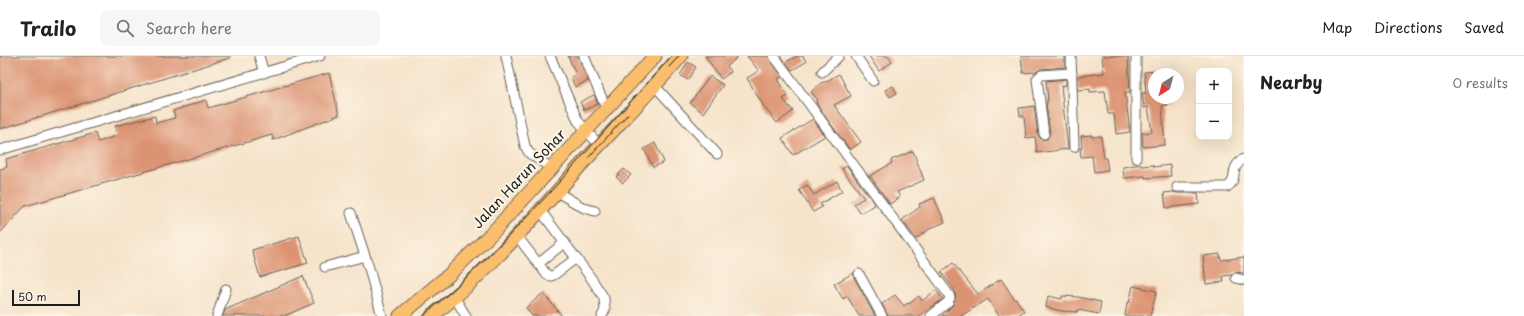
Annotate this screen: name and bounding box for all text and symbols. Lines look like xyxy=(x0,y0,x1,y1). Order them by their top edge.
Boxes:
search box xyxy=(100,10,380,46)
text: Trailo xyxy=(20,14,76,42)
text: Search here xyxy=(146,16,232,39)
icon: search xyxy=(114,17,136,39)
text: Map xyxy=(1322,17,1352,38)
text: Directions xyxy=(1374,17,1442,38)
text: Saved xyxy=(1464,17,1504,38)
north arrow xyxy=(1148,68,1184,104)
map controls xyxy=(1196,68,1232,140)
button: + xyxy=(1196,68,1232,104)
text: Nearby xyxy=(1260,69,1322,95)
text: 0 results xyxy=(1453,73,1508,92)
button: − xyxy=(1196,104,1232,140)
street label: Jalan Harun Sohar xyxy=(467,124,571,233)
scale bar xyxy=(12,288,80,307)
text: 50 m xyxy=(18,288,47,305)

